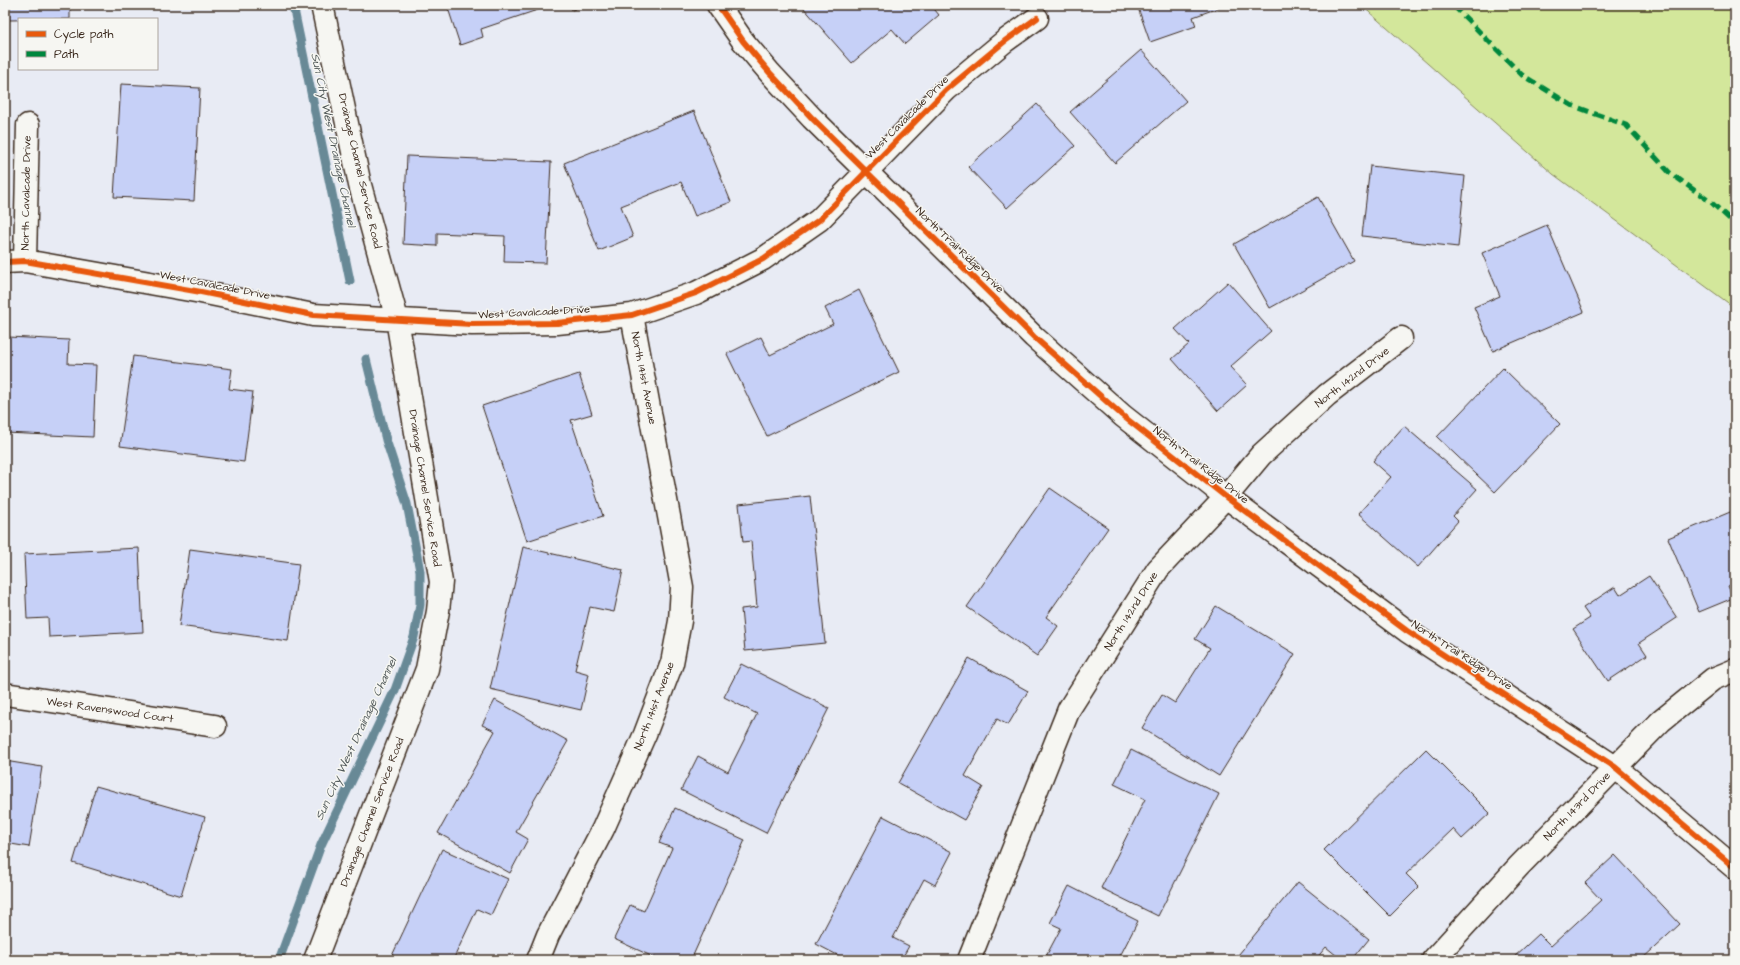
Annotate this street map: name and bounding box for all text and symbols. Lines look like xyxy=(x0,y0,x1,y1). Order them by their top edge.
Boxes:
legend xyxy=(18,18,158,70)
text: Cycle path xyxy=(54,26,113,44)
text: Path xyxy=(54,46,79,63)
water label: Sun City West Drainage Channel xyxy=(305,51,360,231)
street label: West Cavalcade Drive xyxy=(862,72,952,162)
street label: Drainage Channel Service Road xyxy=(334,92,385,251)
street label: North Cavalcade Drive xyxy=(17,135,35,251)
street label: North Trail Ridge Drive xyxy=(912,204,1007,297)
street label: West Cavalcade Drive xyxy=(159,267,272,303)
street label: West Cavalcade Drive xyxy=(478,302,590,322)
street label: North 141st Avenue xyxy=(628,330,660,426)
street label: North 142nd Drive xyxy=(1312,343,1392,411)
street label: Drainage Channel Service Road xyxy=(404,409,445,568)
street label: North Trail Ridge Drive xyxy=(1149,423,1252,508)
street label: North 142nd Drive xyxy=(1101,569,1161,653)
street label: North Trail Ridge Drive xyxy=(1408,617,1515,694)
water label: Sun City West Drainage Channel xyxy=(311,653,403,823)
street label: North 141st Avenue xyxy=(630,659,678,753)
street label: West Ravenswood Court xyxy=(45,694,175,726)
street label: Drainage Channel Service Road xyxy=(337,735,408,889)
street label: North 143rd Drive xyxy=(1540,768,1614,844)

